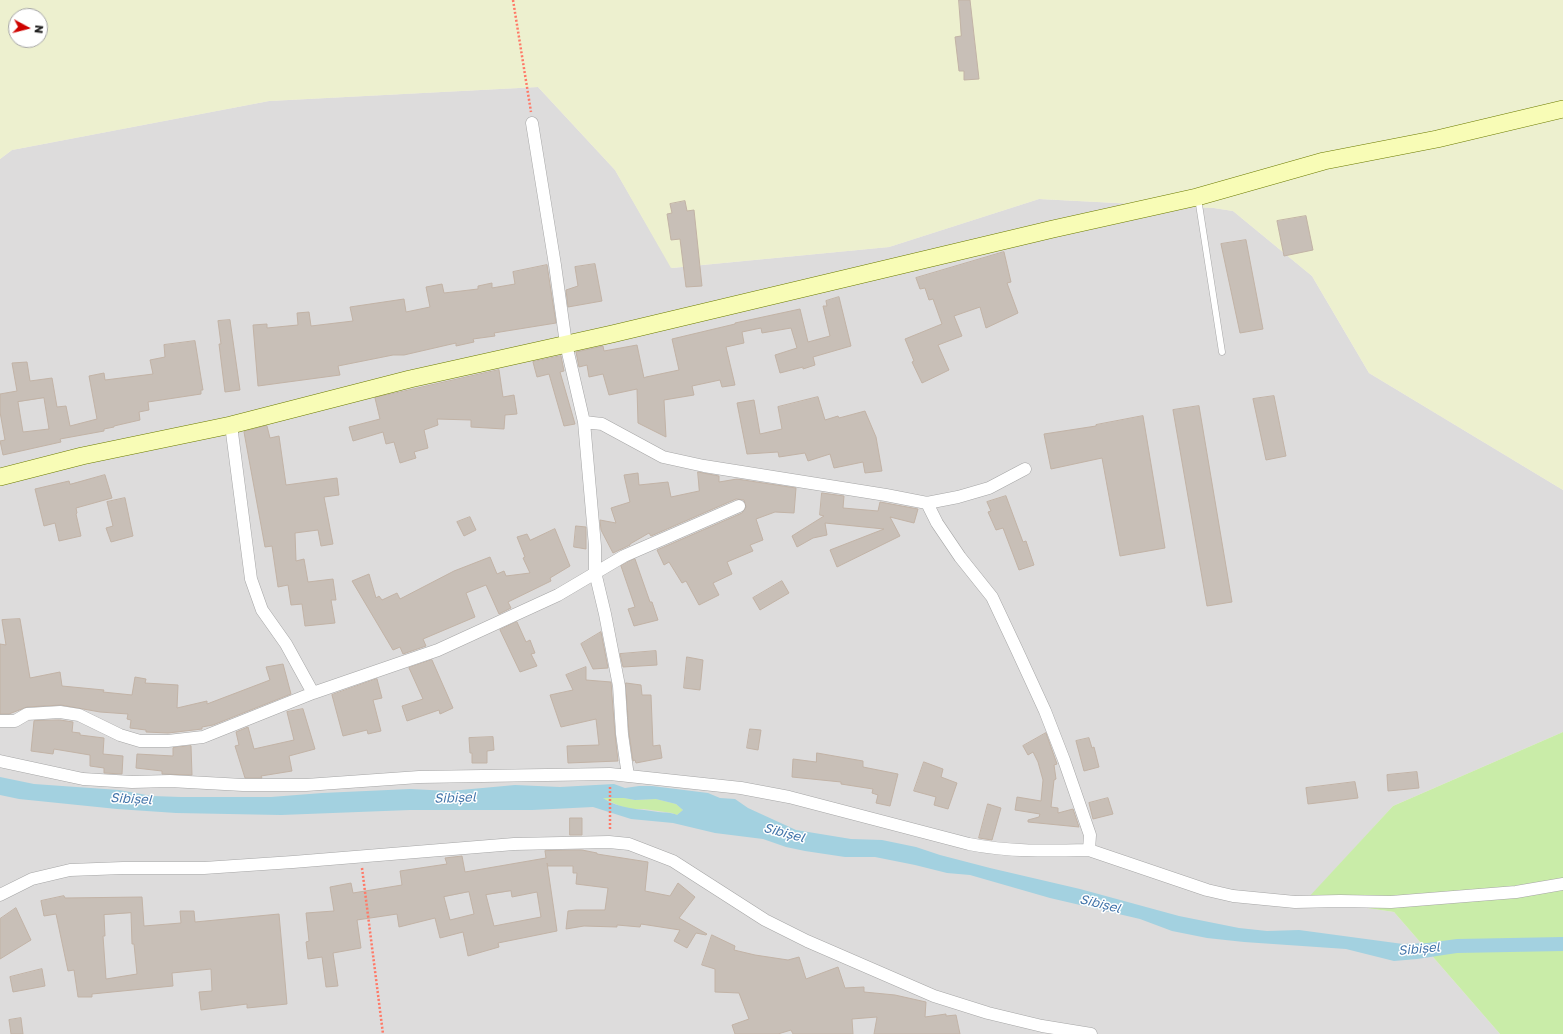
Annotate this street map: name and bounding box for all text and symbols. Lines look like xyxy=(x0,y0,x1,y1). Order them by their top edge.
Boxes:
north arrow xyxy=(8,8,48,48)
text: N xyxy=(32,24,46,34)
water label: Sibișel xyxy=(434,789,476,807)
water label: Sibișel xyxy=(110,790,152,808)
water label: Sibișel xyxy=(762,820,806,846)
water label: Sibișel xyxy=(1078,891,1122,917)
water label: Sibișel xyxy=(1397,939,1441,959)

